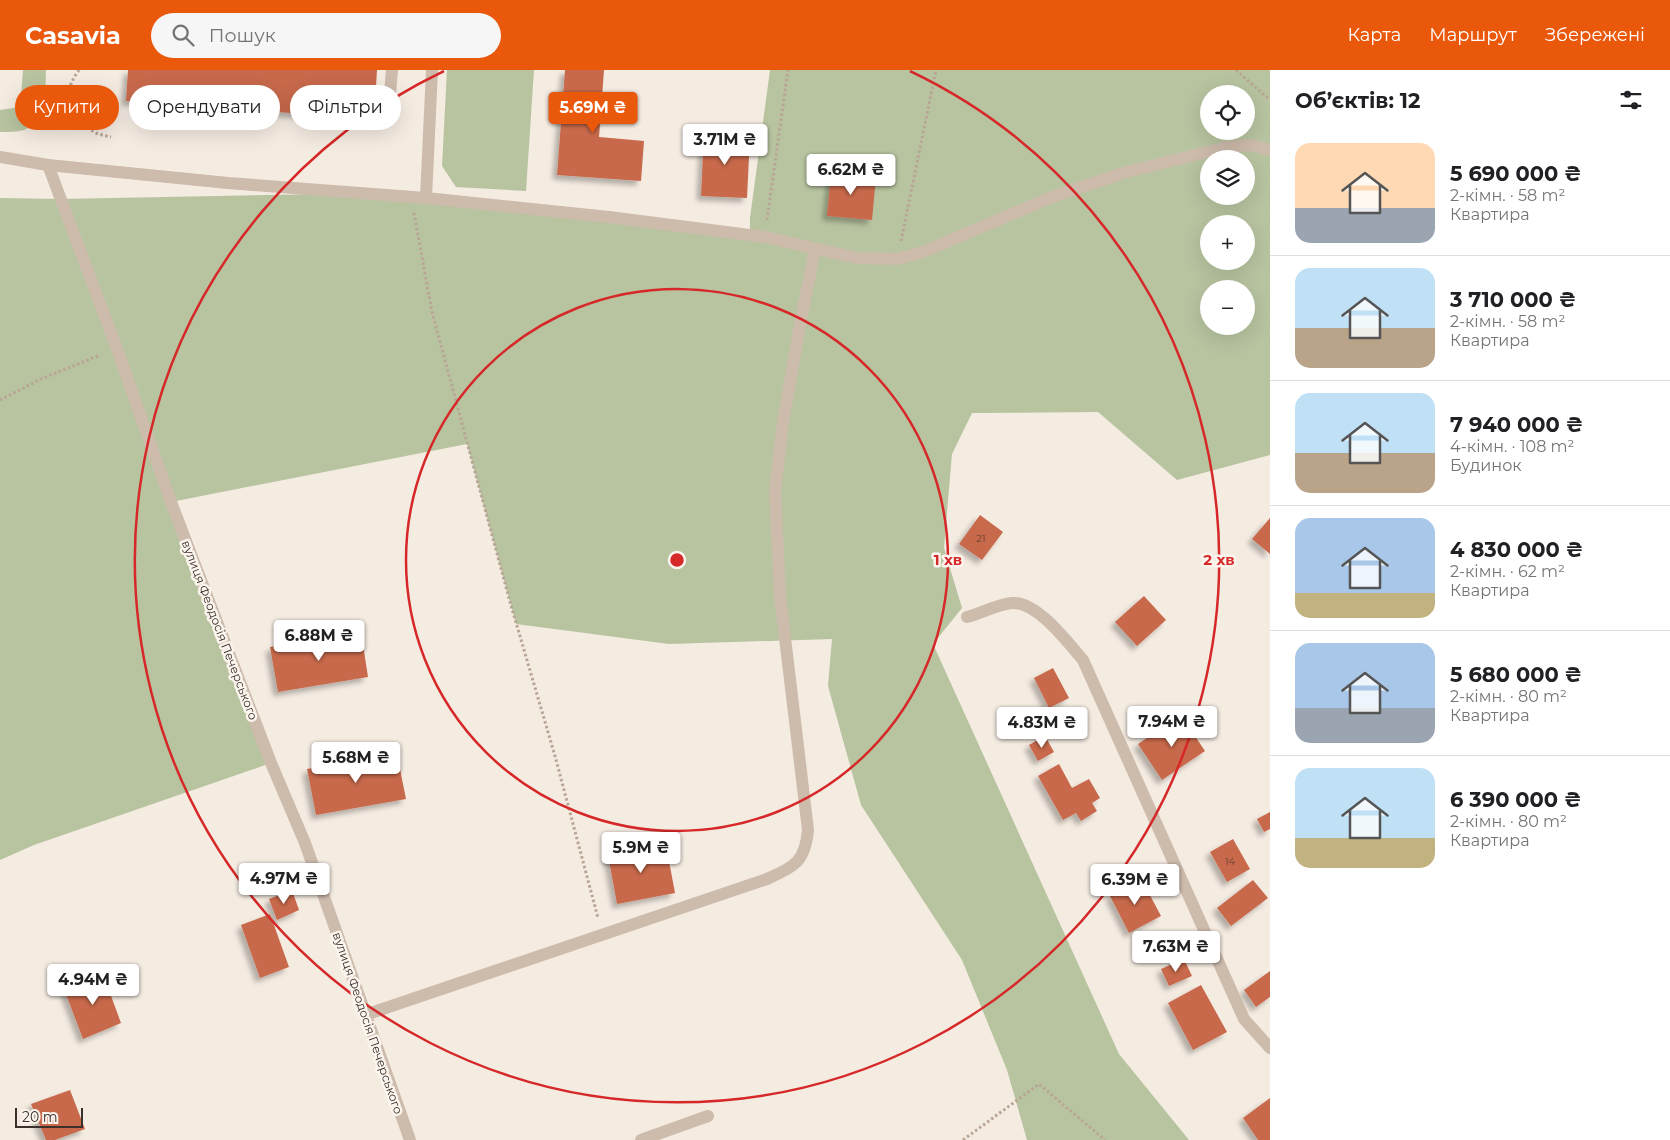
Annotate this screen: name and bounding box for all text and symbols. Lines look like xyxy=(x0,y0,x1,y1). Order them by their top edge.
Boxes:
search box xyxy=(151,13,501,58)
text: Casavia xyxy=(25,21,121,50)
icon: search xyxy=(169,21,197,49)
text: Пошук xyxy=(209,24,276,47)
text: Карта xyxy=(1348,24,1401,46)
text: Маршрут xyxy=(1429,24,1517,46)
text: Збережені xyxy=(1545,24,1645,46)
chip: Купити xyxy=(15,85,119,130)
chip: Орендувати xyxy=(129,85,280,130)
chip: Фільтри xyxy=(290,85,401,130)
map controls xyxy=(1200,85,1255,335)
button: locate xyxy=(1200,85,1255,140)
icon: filters xyxy=(1617,86,1645,114)
text: Об’єктів: 12 xyxy=(1295,88,1420,113)
pin: 5.69M ₴ xyxy=(547,92,639,134)
text: 5.69M ₴ xyxy=(560,98,626,117)
pin: 3.71M ₴ xyxy=(679,124,771,166)
text: 3.71M ₴ xyxy=(694,130,756,149)
button: layers xyxy=(1200,150,1255,205)
pin: 6.62M ₴ xyxy=(805,154,897,196)
text: 6.62M ₴ xyxy=(818,160,885,179)
text: 5 690 000 ₴ xyxy=(1450,161,1581,186)
icon: home xyxy=(1335,163,1395,223)
text: 2-кімн. · 58 m² xyxy=(1450,186,1565,205)
text: Квартира xyxy=(1450,205,1530,224)
button: + xyxy=(1200,215,1255,270)
button: − xyxy=(1200,280,1255,335)
text: 3 710 000 ₴ xyxy=(1450,287,1576,312)
icon: home xyxy=(1335,288,1395,348)
text: 2-кімн. · 58 m² xyxy=(1450,312,1565,331)
text: Квартира xyxy=(1450,331,1530,350)
text: 7 940 000 ₴ xyxy=(1450,412,1583,437)
icon: home xyxy=(1335,413,1395,473)
text: 4-кімн. · 108 m² xyxy=(1450,437,1574,456)
text: Будинок xyxy=(1450,456,1522,475)
house number: 21 xyxy=(976,532,986,545)
text: 4 830 000 ₴ xyxy=(1450,537,1583,562)
street label: вулиця Феодосія Печерського xyxy=(179,538,261,722)
icon: home xyxy=(1335,538,1395,598)
text: 1 хв xyxy=(934,550,962,569)
text: 2 хв xyxy=(1203,550,1235,569)
centre of rings xyxy=(668,551,686,569)
text: 2-кімн. · 62 m² xyxy=(1450,562,1565,581)
text: Квартира xyxy=(1450,581,1530,600)
pin: 6.88M ₴ xyxy=(273,620,365,662)
text: 6.88M ₴ xyxy=(285,626,353,645)
text: 5 680 000 ₴ xyxy=(1450,662,1582,687)
icon: home xyxy=(1335,663,1395,723)
text: 2-кімн. · 80 m² xyxy=(1450,687,1567,706)
pin: 4.83M ₴ xyxy=(996,706,1088,749)
pin: 7.94M ₴ xyxy=(1126,706,1218,748)
text: Квартира xyxy=(1450,706,1530,725)
text: 7.94M ₴ xyxy=(1138,712,1206,731)
text: 4.83M ₴ xyxy=(1008,713,1076,732)
pin: 5.68M ₴ xyxy=(310,742,402,784)
text: 5.68M ₴ xyxy=(322,748,390,767)
text: 6 390 000 ₴ xyxy=(1450,787,1581,812)
icon: home xyxy=(1335,788,1395,848)
text: 2-кімн. · 80 m² xyxy=(1450,812,1567,831)
text: Квартира xyxy=(1450,831,1530,850)
pin: 5.9M ₴ xyxy=(600,832,682,874)
text: 5.9M ₴ xyxy=(613,838,669,857)
house number: 14 xyxy=(1225,855,1235,868)
pin: 4.97M ₴ xyxy=(238,862,330,905)
pin: 6.39M ₴ xyxy=(1089,864,1181,906)
text: 4.97M ₴ xyxy=(250,869,318,888)
text: 6.39M ₴ xyxy=(1101,870,1169,889)
street label: вулиця Феодосія Печерського xyxy=(330,930,406,1116)
pin: 7.63M ₴ xyxy=(1130,930,1222,973)
text: 7.63M ₴ xyxy=(1143,937,1209,956)
pin: 4.94M ₴ xyxy=(47,964,139,1006)
text: 4.94M ₴ xyxy=(58,970,128,989)
scale bar xyxy=(15,1105,82,1128)
text: 20 m xyxy=(22,1108,58,1126)

